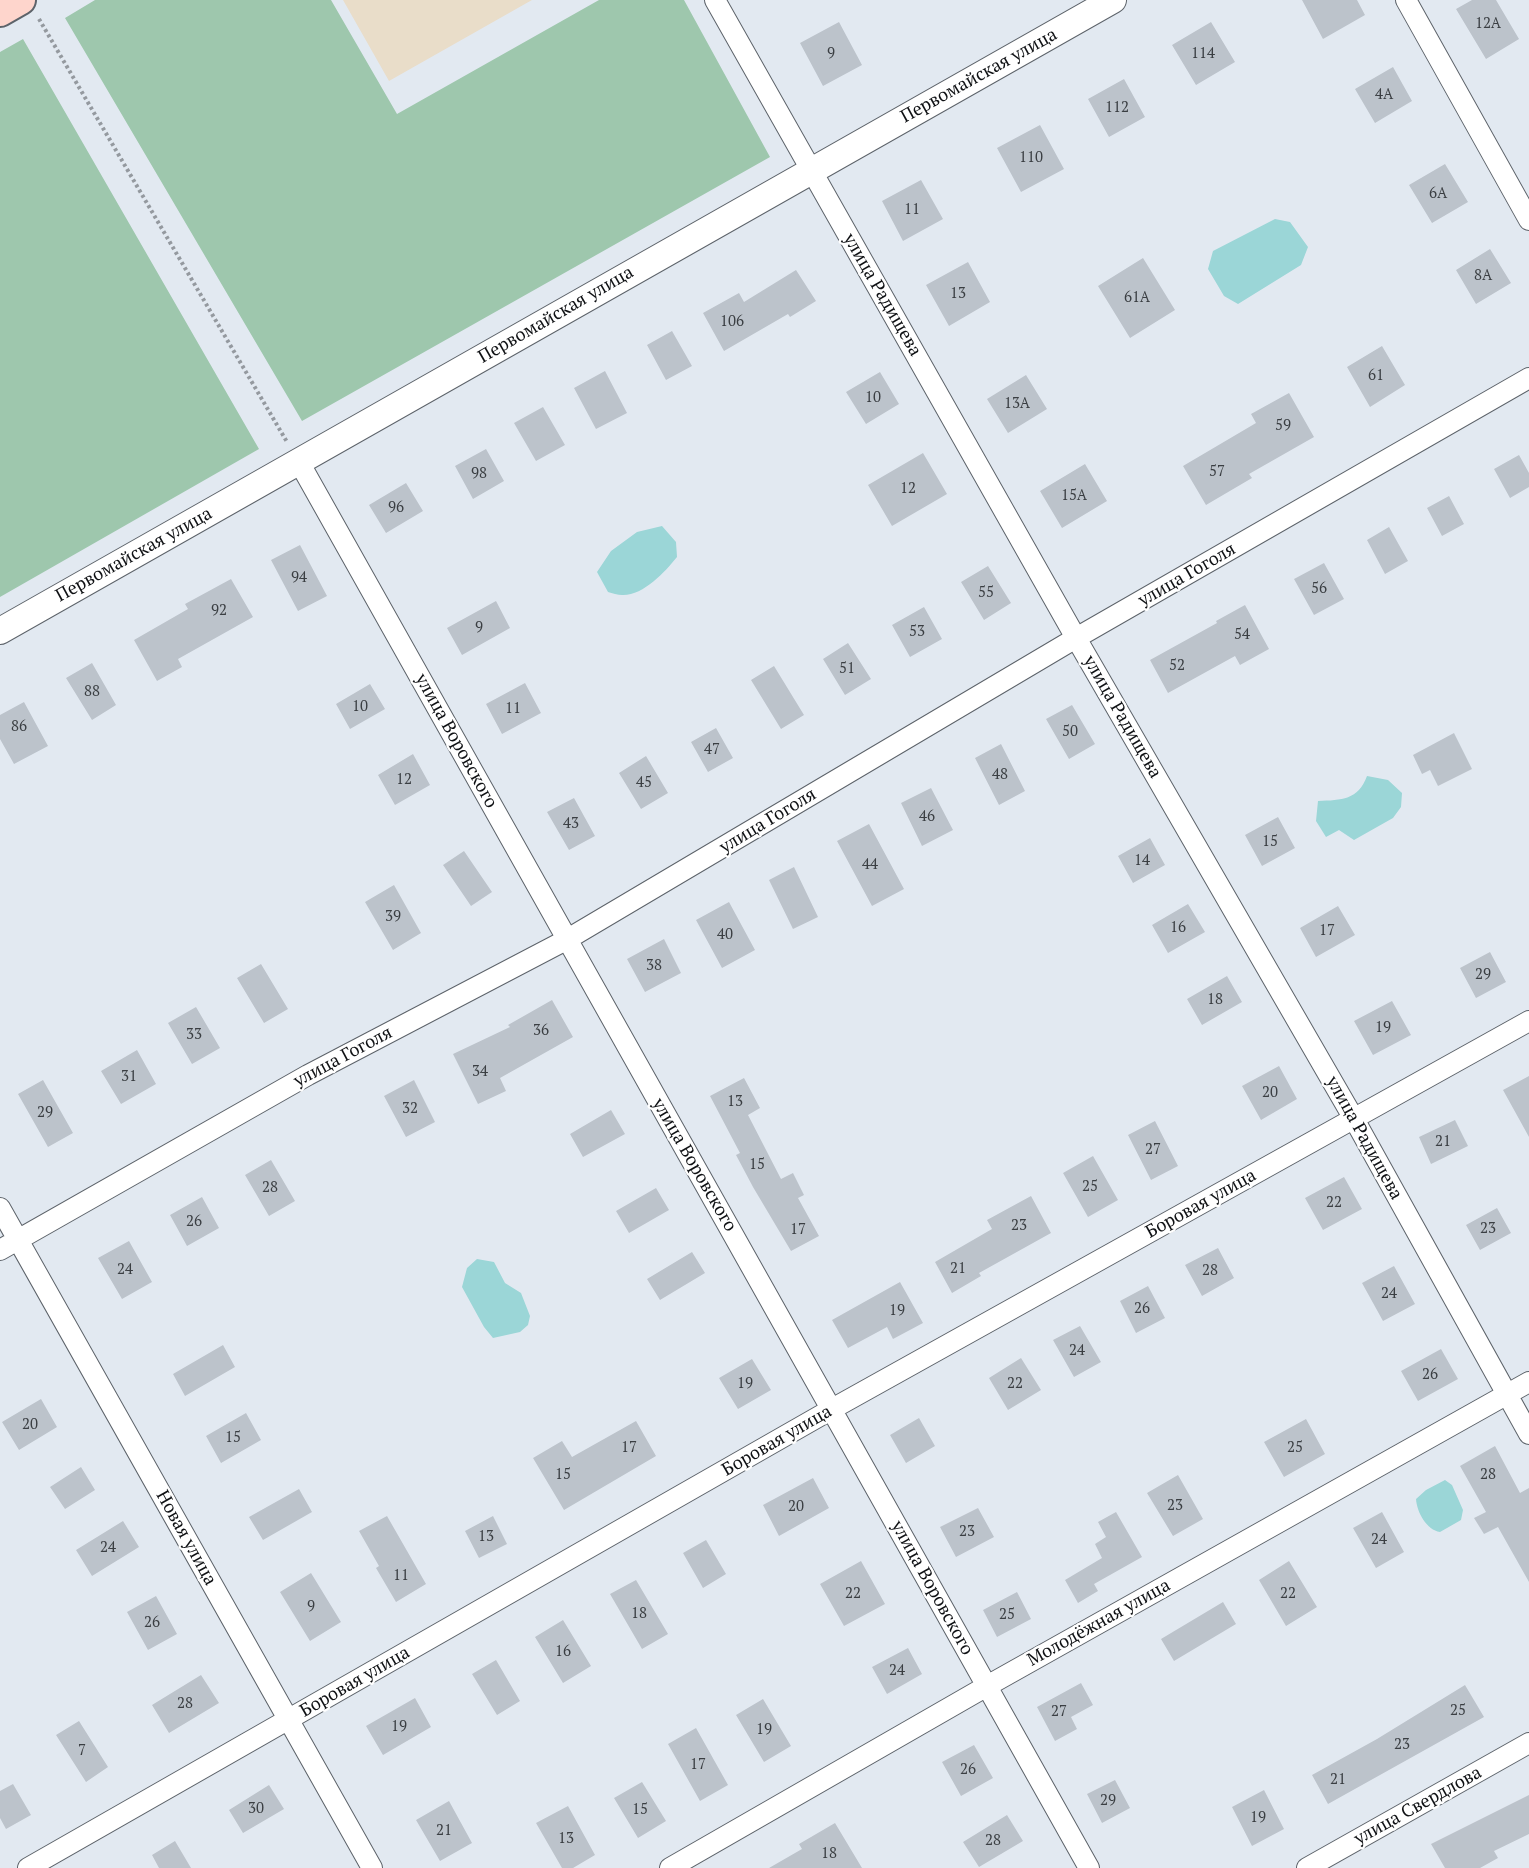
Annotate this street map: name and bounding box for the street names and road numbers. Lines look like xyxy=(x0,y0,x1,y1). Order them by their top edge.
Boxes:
street label: Первомайская улица xyxy=(897,24,1061,128)
street label: улица Радищева xyxy=(838,230,926,360)
street label: Первомайская улица xyxy=(475,262,637,368)
street label: Первомайская улица xyxy=(52,503,216,607)
street label: улица Гоголя xyxy=(1134,538,1240,612)
street label: улица Радищева xyxy=(1078,652,1166,782)
street label: улица Воровского xyxy=(410,670,502,812)
street label: улица Гоголя xyxy=(716,784,820,858)
street label: улица Гоголя xyxy=(290,1022,396,1092)
street label: улица Радищева xyxy=(1321,1072,1407,1204)
street label: улица Воровского xyxy=(647,1095,741,1235)
street label: Боровая улица xyxy=(1142,1165,1260,1243)
street label: Боровая улица xyxy=(718,1401,836,1481)
street label: Новая улица xyxy=(151,1487,221,1589)
street label: улица Воровского xyxy=(886,1517,978,1659)
street label: Молодёжная улица xyxy=(1024,1575,1174,1671)
street label: Боровая улица xyxy=(296,1642,414,1722)
street label: улица Свердлова xyxy=(1350,1762,1486,1850)

